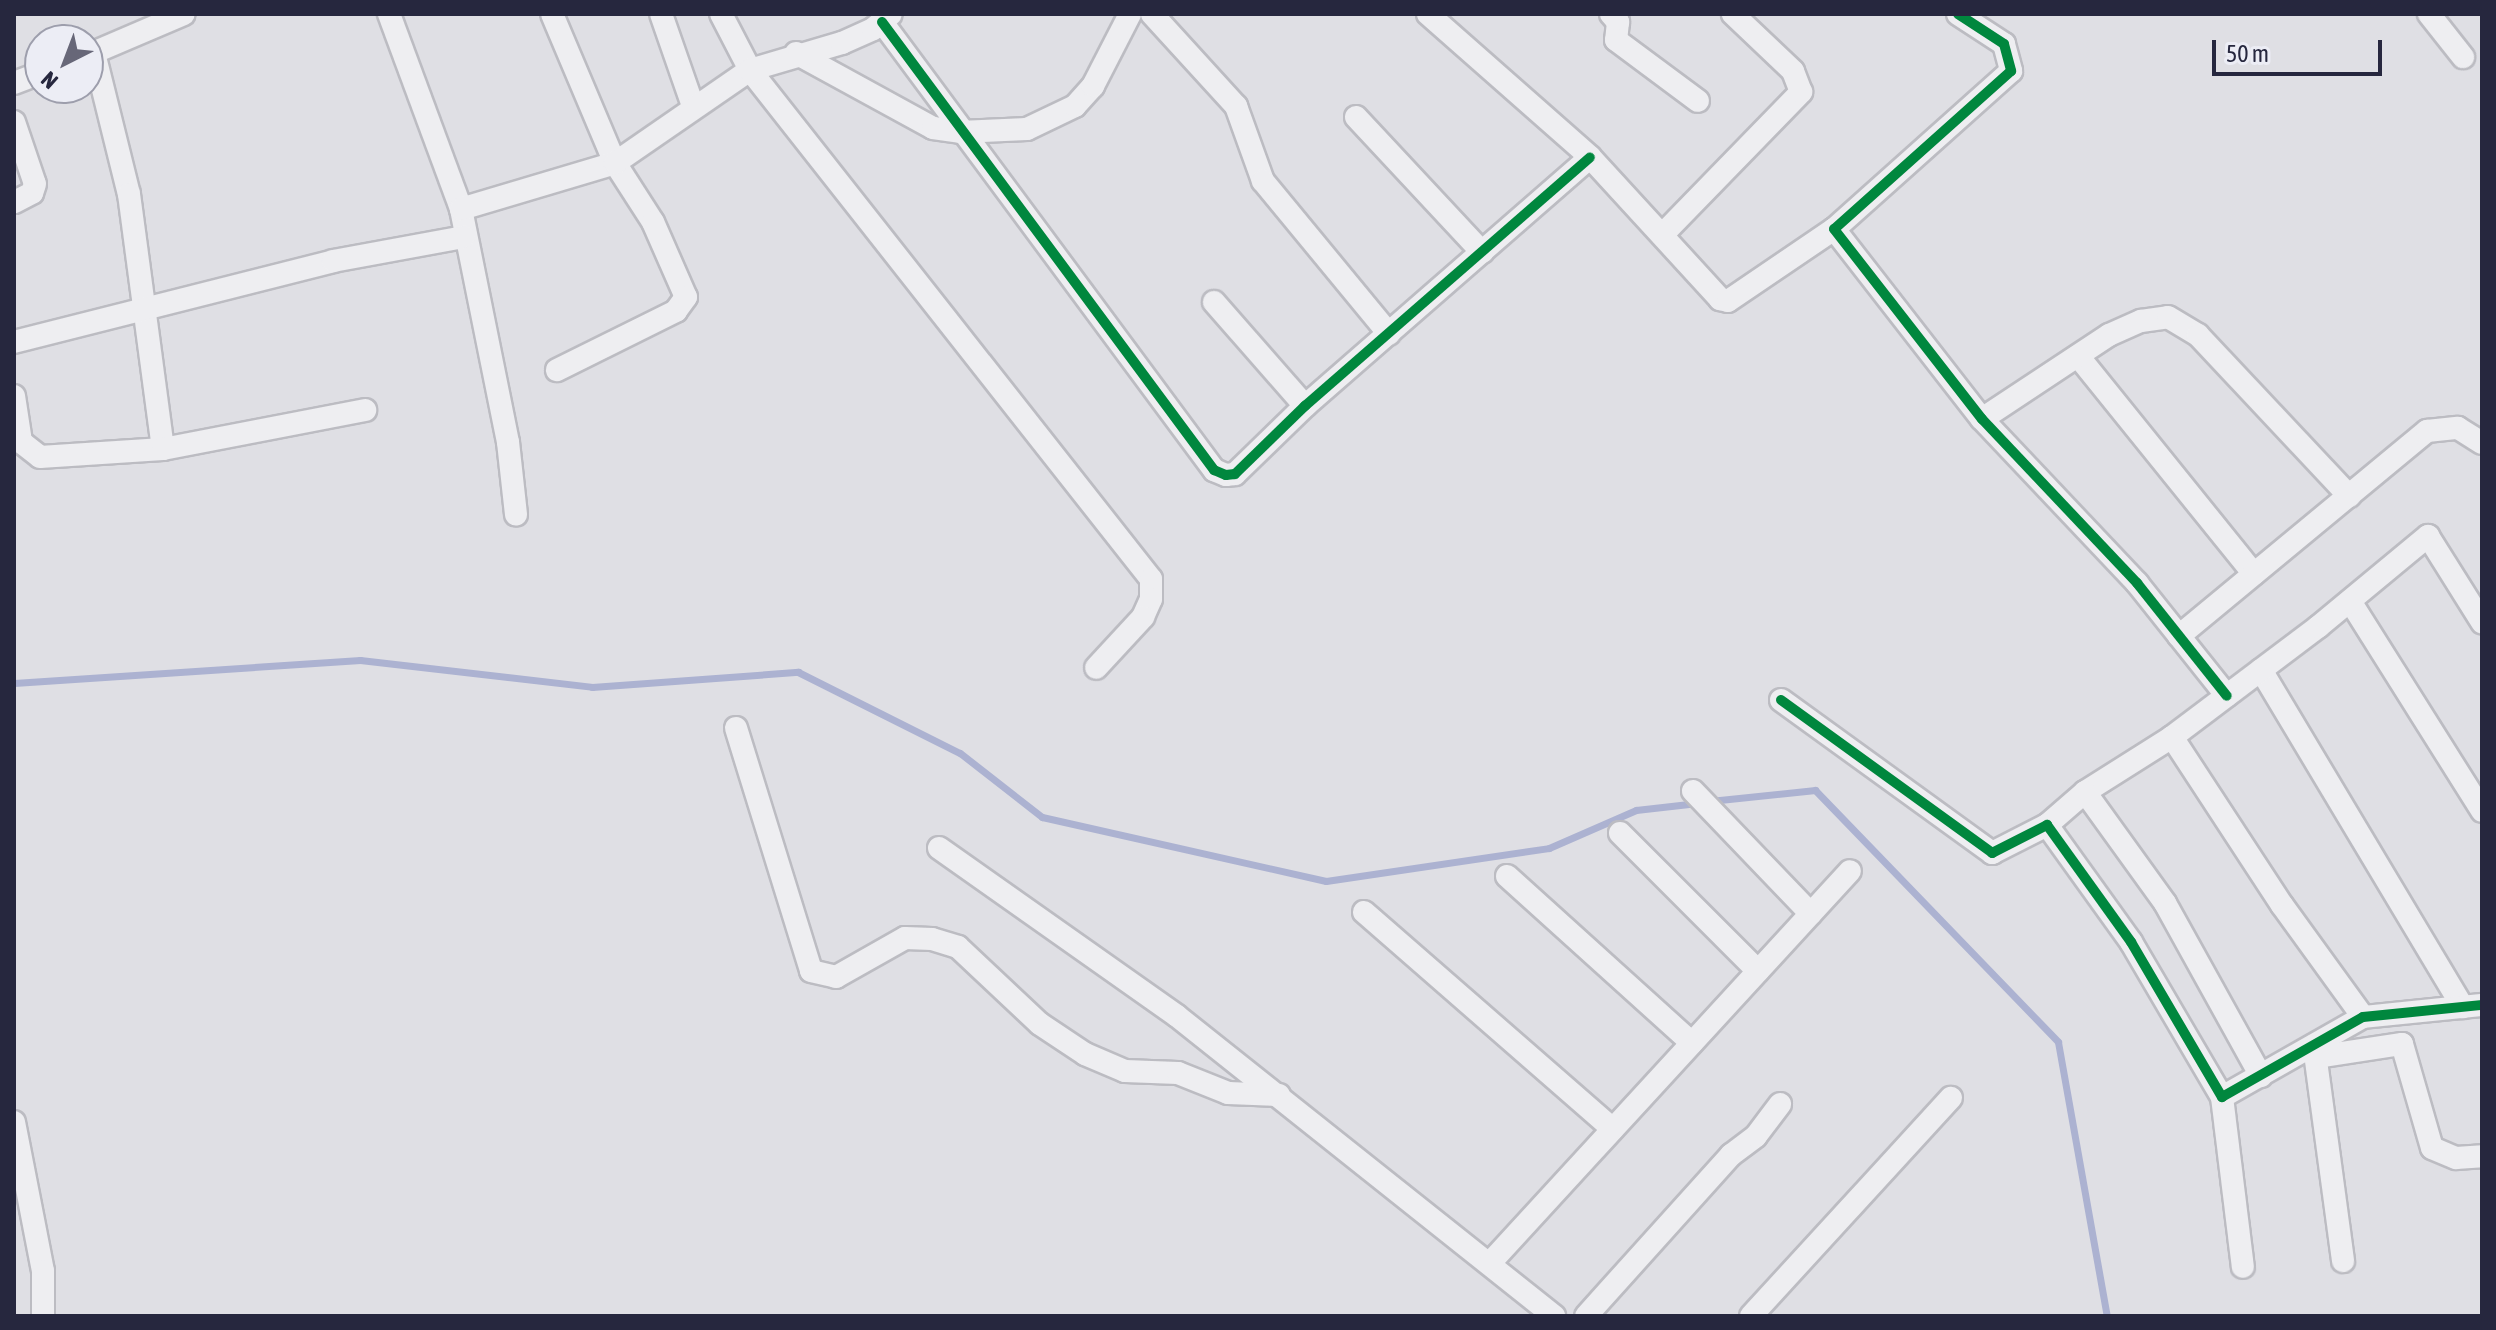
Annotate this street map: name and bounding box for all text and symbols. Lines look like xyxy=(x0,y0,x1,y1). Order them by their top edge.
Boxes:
north arrow xyxy=(24,24,104,104)
scale bar xyxy=(2216,24,2386,74)
text: 50 m xyxy=(2226,40,2269,67)
text: N xyxy=(36,66,63,94)

